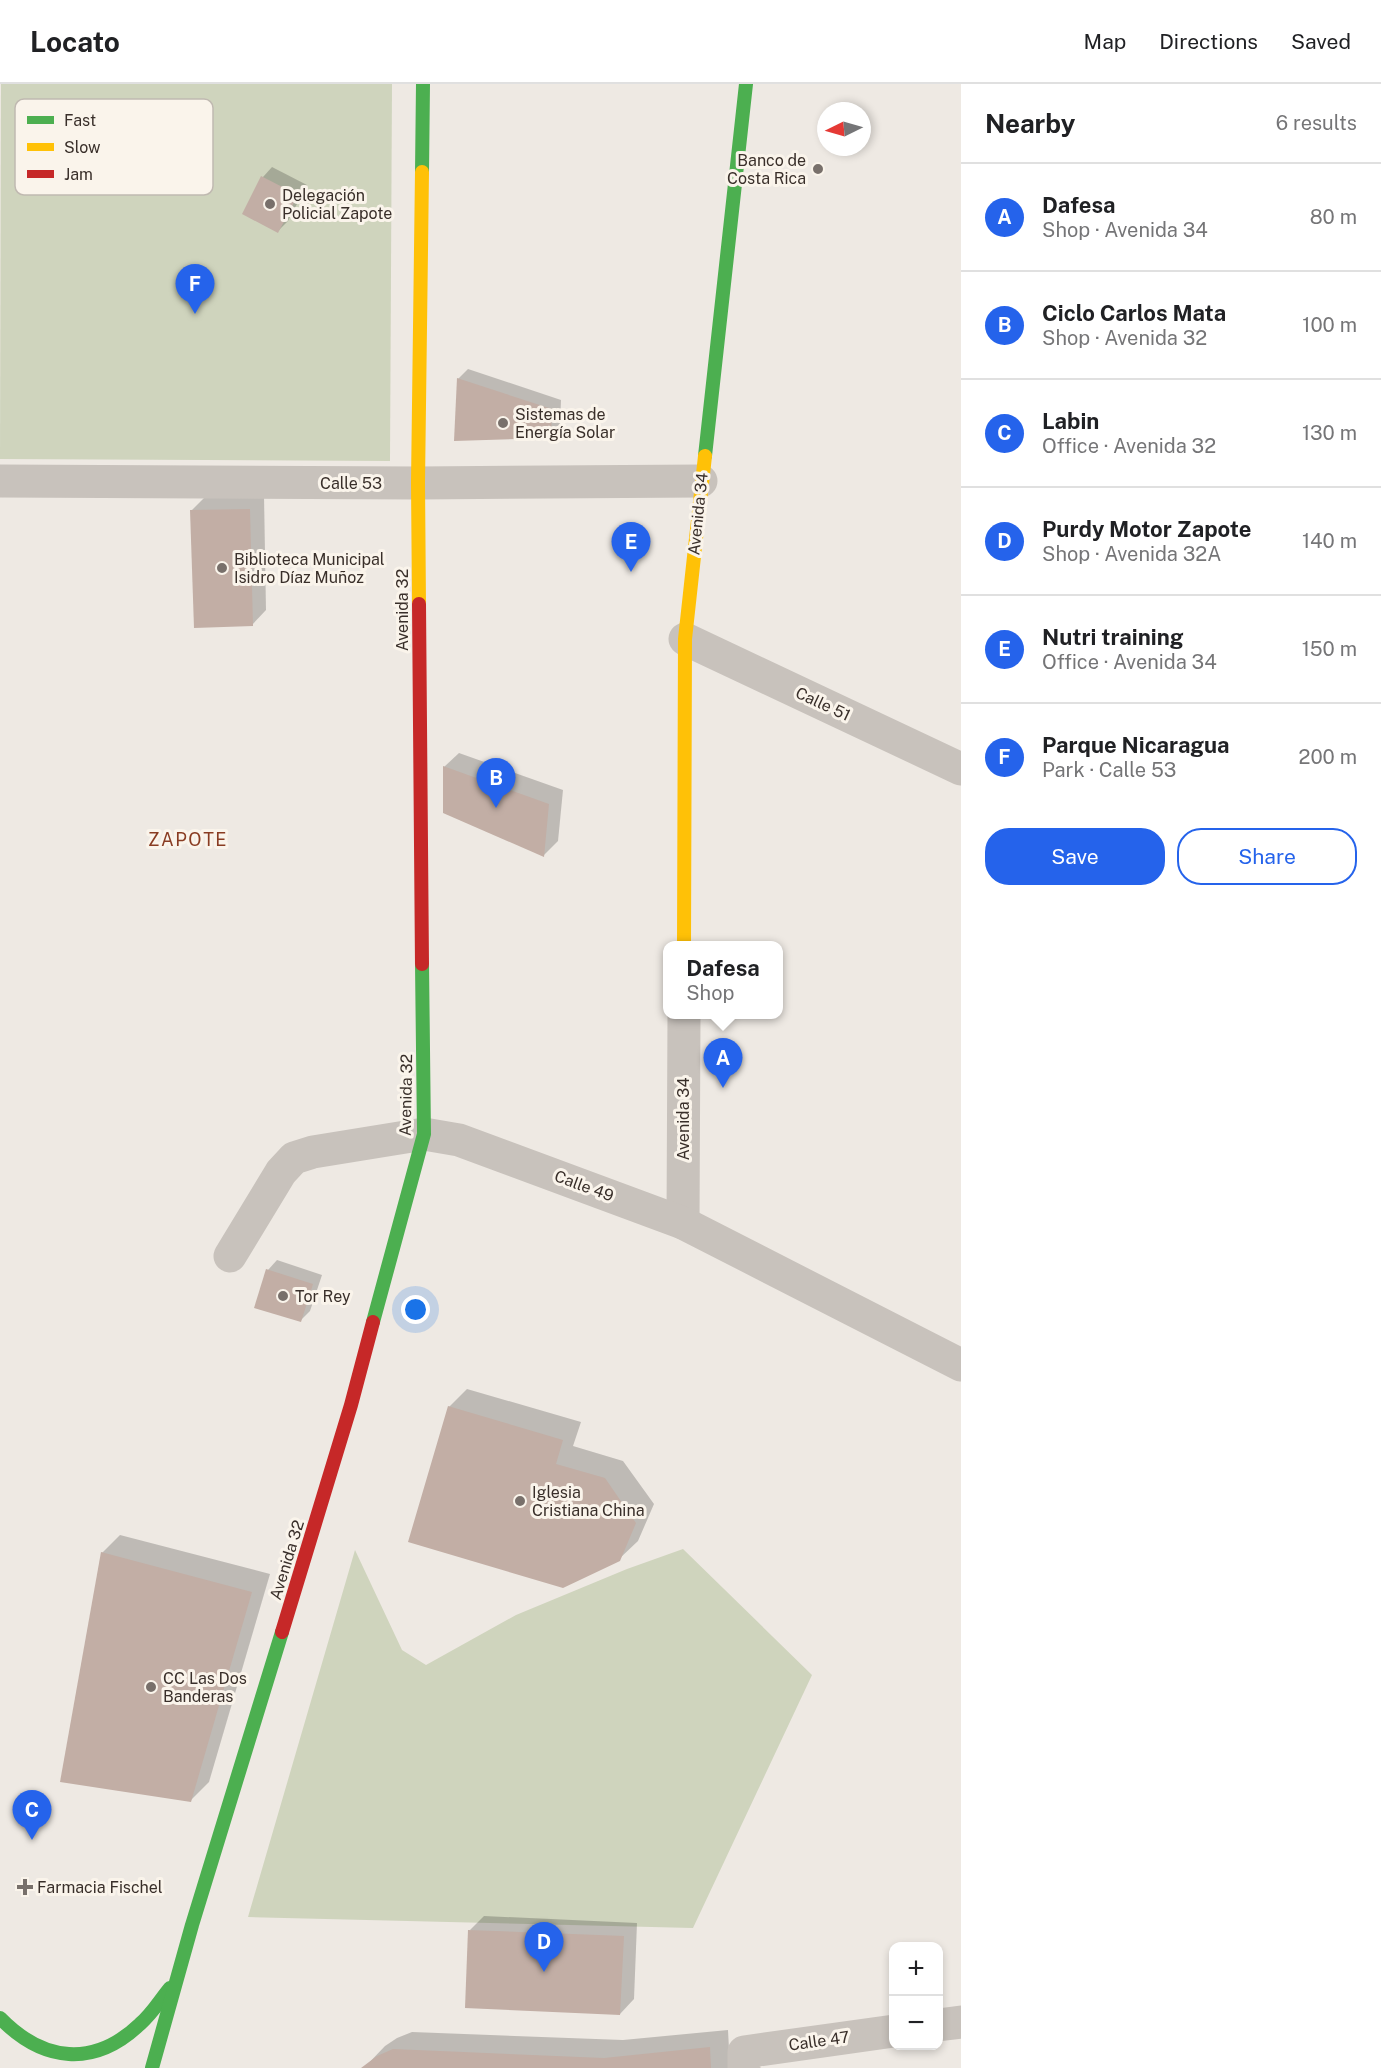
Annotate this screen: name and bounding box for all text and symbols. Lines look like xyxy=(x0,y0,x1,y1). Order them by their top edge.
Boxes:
text: Locato xyxy=(30,25,120,58)
text: Map xyxy=(1084,29,1126,54)
text: Directions xyxy=(1159,29,1258,54)
text: Saved xyxy=(1291,29,1351,54)
legend xyxy=(15,99,213,195)
north arrow xyxy=(817,102,871,156)
text: Nearby xyxy=(985,108,1075,139)
text: Fast xyxy=(64,111,96,130)
text: 6 results xyxy=(1276,111,1357,135)
text: Slow xyxy=(64,138,101,157)
place label: Banco de Costa Rica xyxy=(727,151,806,188)
marker: Banco de Costa Rica xyxy=(811,162,825,176)
text: Jam xyxy=(64,165,93,184)
place label: Delegación Policial Zapote xyxy=(282,186,392,223)
text: Dafesa xyxy=(1042,192,1116,218)
marker: Delegación Policial Zapote xyxy=(263,197,277,211)
text: A xyxy=(997,205,1012,229)
text: 80 m xyxy=(1310,205,1357,229)
text: Shop · Avenida 34 xyxy=(1042,218,1208,242)
pin: F xyxy=(176,264,214,314)
text: Ciclo Carlos Mata xyxy=(1042,300,1226,326)
text: B xyxy=(998,313,1011,337)
text: 100 m xyxy=(1302,313,1357,337)
text: Shop · Avenida 32 xyxy=(1042,326,1207,350)
place label: Sistemas de Energía Solar xyxy=(515,405,615,442)
text: Labin xyxy=(1042,408,1099,434)
marker: Sistemas de Energía Solar xyxy=(496,416,510,430)
text: C xyxy=(997,421,1012,445)
text: 130 m xyxy=(1302,421,1357,445)
text: Office · Avenida 32 xyxy=(1042,434,1216,458)
street label: Avenida 34 xyxy=(684,472,712,556)
street label: Calle 53 xyxy=(320,474,382,493)
text: Purdy Motor Zapote xyxy=(1042,516,1251,542)
pin: E xyxy=(612,522,650,572)
text: D xyxy=(997,529,1012,553)
text: 140 m xyxy=(1302,529,1357,553)
text: Shop · Avenida 32A xyxy=(1042,542,1221,566)
place label: Biblioteca Municipal Isidro Díaz Muñoz xyxy=(234,550,385,587)
marker: Biblioteca Municipal Isidro Díaz Muñoz xyxy=(215,561,229,575)
street label: Avenida 32 xyxy=(393,569,412,651)
text: Nutri training xyxy=(1042,624,1184,650)
text: E xyxy=(998,637,1011,661)
text: 150 m xyxy=(1302,637,1357,661)
text: Office · Avenida 34 xyxy=(1042,650,1217,674)
street label: Calle 51 xyxy=(793,683,853,725)
text: Parque Nicaragua xyxy=(1042,732,1230,758)
text: F xyxy=(998,745,1011,769)
text: 200 m xyxy=(1299,745,1357,769)
pin: B xyxy=(476,758,516,808)
text: Park · Calle 53 xyxy=(1042,758,1176,782)
button: Save xyxy=(985,828,1165,885)
button: Share xyxy=(1177,828,1357,885)
district label: ZAPOTE xyxy=(148,829,228,850)
popup xyxy=(663,941,783,1019)
text: Dafesa xyxy=(686,955,760,981)
text: Shop xyxy=(686,981,734,1005)
pin: A xyxy=(704,1038,742,1088)
street label: Avenida 32 xyxy=(396,1054,416,1136)
street label: Avenida 34 xyxy=(674,1078,693,1160)
street label: Calle 49 xyxy=(552,1167,616,1205)
place label: Tor Rey xyxy=(295,1287,351,1306)
marker: Tor Rey xyxy=(276,1289,290,1303)
your location xyxy=(401,1295,430,1324)
place label: Iglesia Cristiana China xyxy=(532,1483,644,1520)
marker: Iglesia Cristiana China xyxy=(513,1494,527,1508)
street label: Avenida 32 xyxy=(266,1518,308,1602)
place label: CC Las Dos Banderas xyxy=(163,1669,247,1706)
marker: CC Las Dos Banderas xyxy=(144,1680,158,1694)
pin: C xyxy=(12,1790,51,1840)
place label: Farmacia Fischel xyxy=(37,1878,163,1897)
marker: Farmacia Fischel xyxy=(18,1880,32,1894)
pin: D xyxy=(524,1922,564,1972)
map controls xyxy=(889,1942,943,2050)
button: + xyxy=(889,1942,943,1996)
button: − xyxy=(889,1996,943,2050)
street label: Calle 47 xyxy=(787,2027,851,2055)

